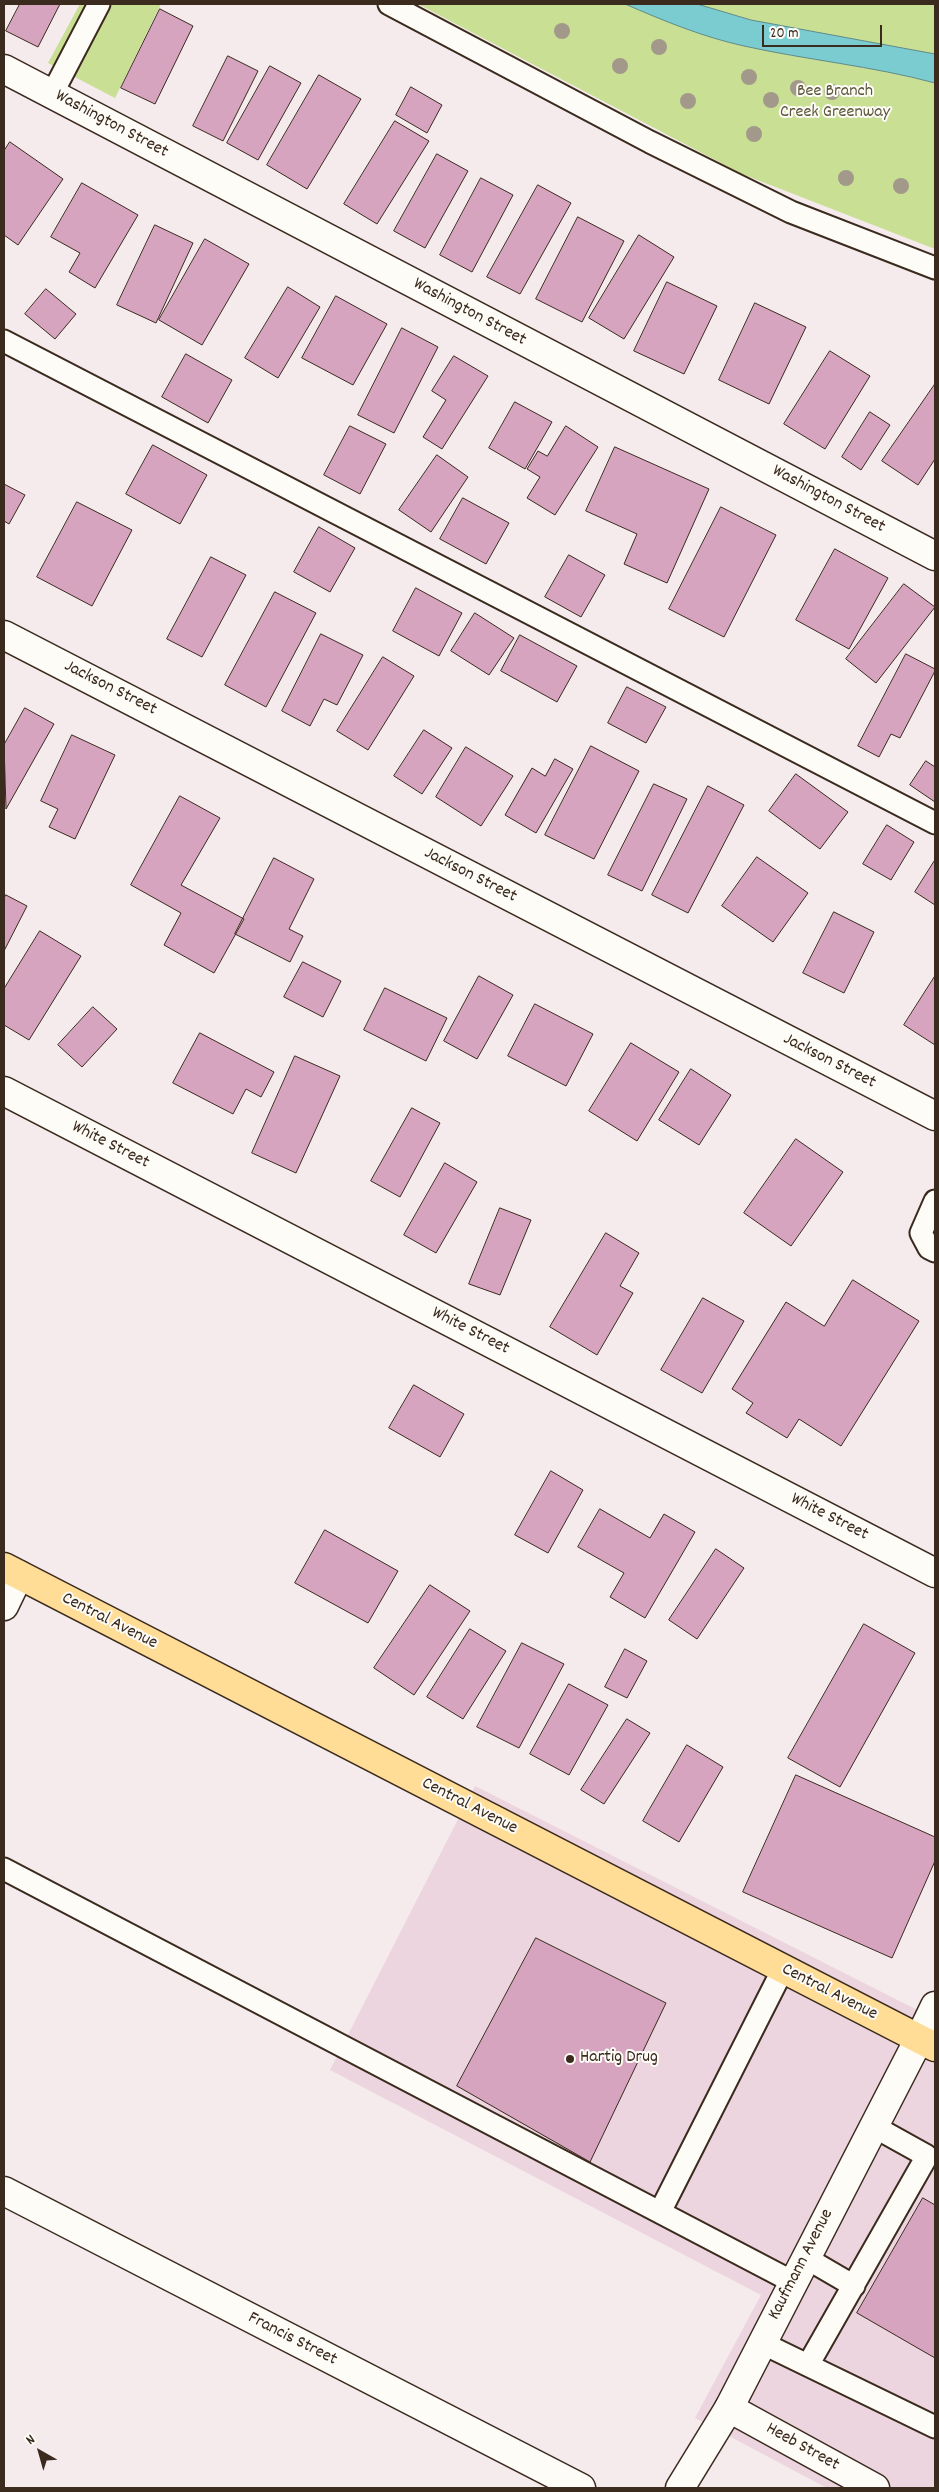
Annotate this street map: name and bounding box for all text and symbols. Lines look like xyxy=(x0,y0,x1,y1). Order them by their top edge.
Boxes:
scale bar xyxy=(764,15,884,47)
text: 20 m xyxy=(770,23,798,45)
park label: Bee Branch Creek Greenway xyxy=(780,82,890,125)
street label: Washington Street xyxy=(51,86,171,164)
street label: Washington Street xyxy=(409,274,529,352)
street label: Washington Street xyxy=(768,461,888,539)
street label: Jackson Street xyxy=(60,656,160,722)
street label: Jackson Street xyxy=(420,843,520,909)
street label: Jackson Street xyxy=(779,1029,879,1095)
street label: White Street xyxy=(68,1117,152,1175)
street label: White Street xyxy=(428,1303,512,1361)
street label: White Street xyxy=(787,1489,871,1547)
street label: Central Avenue xyxy=(58,1589,160,1655)
street label: Central Avenue xyxy=(418,1774,520,1840)
street label: Central Avenue xyxy=(778,1960,880,2026)
place label: Hartig Drug xyxy=(580,2048,658,2070)
marker: Hartig Drug xyxy=(564,2053,576,2065)
street label: Kaufmann Avenue xyxy=(765,2206,839,2324)
street label: Francis Street xyxy=(244,2308,340,2372)
street label: Heeb Street xyxy=(761,2419,843,2477)
north arrow xyxy=(15,2427,65,2477)
text: N xyxy=(22,2430,40,2450)

